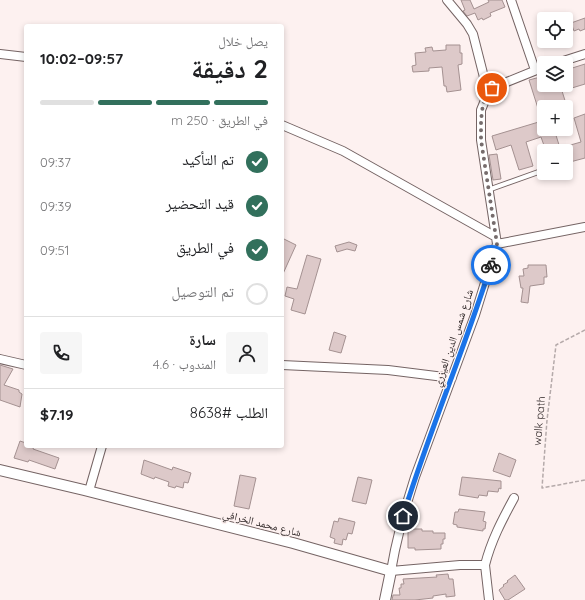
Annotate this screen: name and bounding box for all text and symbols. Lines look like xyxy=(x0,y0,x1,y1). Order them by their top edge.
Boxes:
map controls xyxy=(537,12,573,180)
button: locate xyxy=(537,12,573,48)
text: يصل خلال xyxy=(218,33,268,49)
text: 09:57–10:02 xyxy=(40,49,123,68)
text: 2 دقيقة xyxy=(191,52,268,85)
button: layers xyxy=(537,56,573,92)
pin xyxy=(475,71,509,105)
icon: bag xyxy=(481,77,503,99)
button: + xyxy=(537,100,573,136)
text: في الطريق · 250 m xyxy=(171,112,268,128)
button: − xyxy=(537,144,573,180)
text: تم التأكيد xyxy=(182,150,234,169)
icon: check xyxy=(246,151,268,173)
text: 09:37 xyxy=(40,154,71,170)
text: قيد التحضير xyxy=(166,194,234,213)
icon: check xyxy=(246,195,268,217)
text: 09:39 xyxy=(40,198,72,214)
text: في الطريق xyxy=(176,238,234,257)
icon: check xyxy=(246,239,268,261)
text: 09:51 xyxy=(40,242,69,258)
courier xyxy=(471,245,511,285)
icon: bike xyxy=(480,254,502,276)
text: تم التوصيل xyxy=(172,282,234,301)
street label: شارع شمس الدين العيزري xyxy=(430,287,478,389)
text: سارة xyxy=(189,330,216,349)
button: phone xyxy=(40,332,82,374)
button: person xyxy=(226,332,268,374)
text: المندوب · 4.6 xyxy=(153,356,216,372)
street label: walk path xyxy=(530,396,548,446)
text: الطلب #8638 xyxy=(190,403,268,422)
text: $7.19 xyxy=(40,405,73,424)
pin xyxy=(386,499,420,533)
icon: home xyxy=(392,505,414,527)
street label: شارع محمد الخرافي xyxy=(221,506,303,541)

